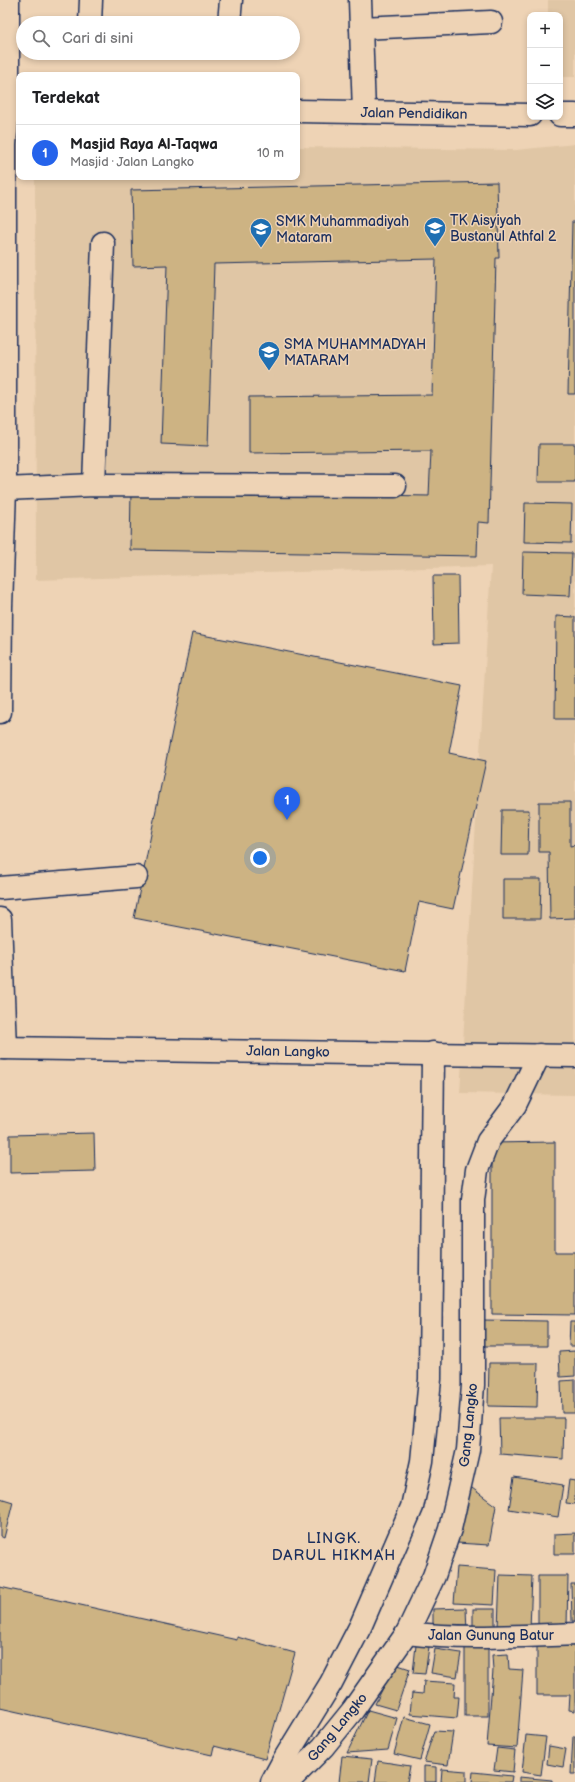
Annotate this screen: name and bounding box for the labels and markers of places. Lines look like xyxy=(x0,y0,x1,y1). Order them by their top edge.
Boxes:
place label: TK Aisyiyah Bustanul Athfal 2 xyxy=(450,212,557,245)
place label: SMK Muhammadiyah Mataram xyxy=(276,213,409,246)
school or university icon: TK Aisyiyah Bustanul Athfal 2 xyxy=(422,215,448,248)
school or university icon: SMK Muhammadiyah Mataram xyxy=(248,216,274,249)
place label: SMA MUHAMMADYAH MATARAM xyxy=(284,336,426,369)
school or university icon: SMA MUHAMMADYAH MATARAM xyxy=(256,339,282,372)
pin: 1 xyxy=(274,787,300,820)

